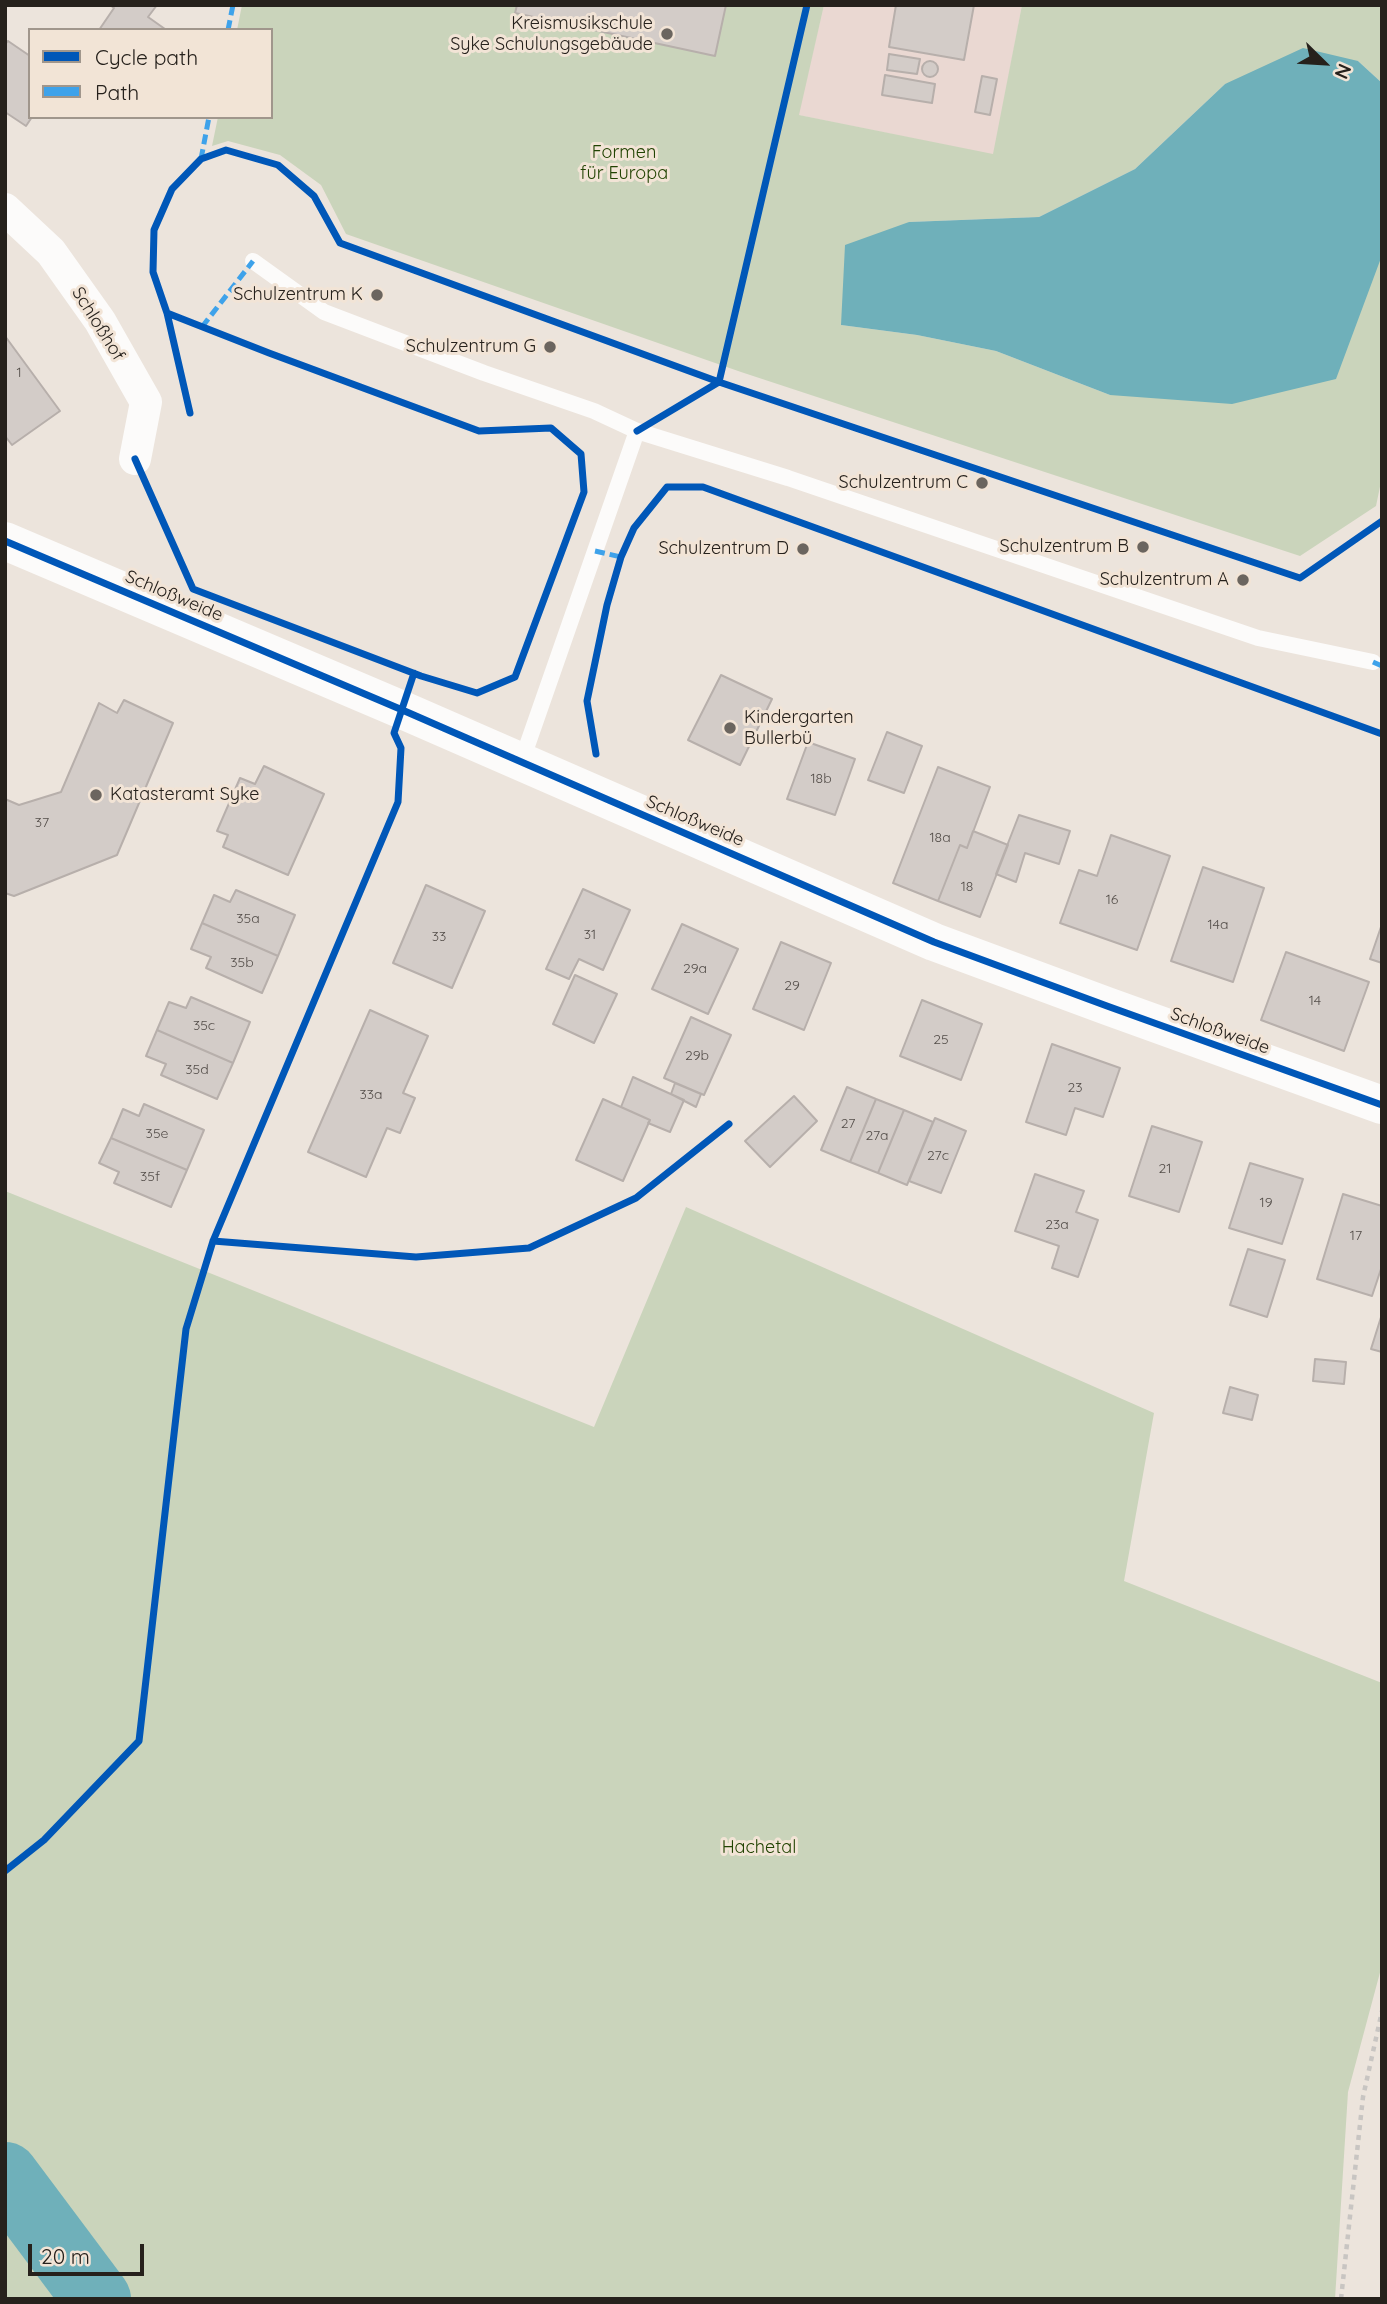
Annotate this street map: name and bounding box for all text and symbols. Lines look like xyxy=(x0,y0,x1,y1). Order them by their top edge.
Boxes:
place label: Kreismusikschule Syke Schulungsgebäude xyxy=(450,13,653,56)
marker: Kreismusikschule Syke Schulungsgebäude xyxy=(659,26,675,42)
legend xyxy=(28,28,273,119)
north arrow xyxy=(1289,28,1359,98)
text: Cycle path xyxy=(95,44,198,70)
text: N xyxy=(1329,60,1357,83)
text: Path xyxy=(95,79,139,105)
park label: Formen für Europa xyxy=(580,142,668,184)
street label: Schloßhof xyxy=(67,283,129,365)
place label: Schulzentrum K xyxy=(233,284,363,306)
marker: Schulzentrum K xyxy=(369,287,385,303)
place label: Schulzentrum G xyxy=(406,336,536,358)
marker: Schulzentrum G xyxy=(542,339,558,355)
house number: 1 xyxy=(16,365,22,381)
place label: Schulzentrum C xyxy=(839,472,968,494)
marker: Schulzentrum C xyxy=(974,475,990,491)
place label: Schulzentrum B xyxy=(1000,536,1129,558)
place label: Schulzentrum D xyxy=(658,538,789,560)
marker: Schulzentrum B xyxy=(1135,539,1151,555)
marker: Schulzentrum D xyxy=(795,541,811,557)
street label: Schloßweide xyxy=(122,566,226,626)
place label: Schulzentrum A xyxy=(1100,569,1229,591)
marker: Schulzentrum A xyxy=(1235,572,1251,588)
place label: Kindergarten Bullerbü xyxy=(744,707,854,750)
marker: Kindergarten Bullerbü xyxy=(722,720,738,736)
house number: 18b xyxy=(810,771,832,787)
place label: Katasteramt Syke xyxy=(110,784,259,806)
marker: Katasteramt Syke xyxy=(88,787,104,803)
street label: Schloßweide xyxy=(643,791,747,851)
house number: 37 xyxy=(35,815,49,831)
house number: 18a xyxy=(929,830,951,846)
house number: 18 xyxy=(961,879,973,895)
house number: 16 xyxy=(1106,892,1118,908)
house number: 35a xyxy=(236,911,260,927)
house number: 14a xyxy=(1208,917,1228,933)
house number: 31 xyxy=(584,927,596,943)
house number: 33 xyxy=(432,929,446,945)
house number: 35b xyxy=(230,955,254,971)
house number: 29a xyxy=(683,961,707,977)
house number: 29 xyxy=(784,978,800,994)
house number: 14 xyxy=(1309,993,1321,1009)
street label: Schloßweide xyxy=(1167,1003,1273,1059)
house number: 35c xyxy=(193,1018,215,1034)
house number: 25 xyxy=(933,1032,949,1048)
house number: 29b xyxy=(685,1048,709,1064)
house number: 35d xyxy=(185,1062,209,1078)
house number: 23 xyxy=(1067,1080,1083,1096)
house number: 33a xyxy=(359,1087,383,1103)
house number: 27 xyxy=(841,1116,855,1132)
house number: 35e xyxy=(146,1126,168,1142)
house number: 27a xyxy=(865,1128,889,1144)
house number: 27c xyxy=(927,1148,949,1164)
house number: 21 xyxy=(1159,1161,1171,1177)
house number: 35f xyxy=(140,1169,160,1185)
house number: 19 xyxy=(1260,1195,1272,1211)
house number: 23a xyxy=(1045,1217,1069,1233)
house number: 17 xyxy=(1350,1228,1362,1244)
park label: Hachetal xyxy=(722,1837,796,1859)
scale bar xyxy=(32,2230,147,2274)
text: 20 m xyxy=(41,2243,90,2269)

